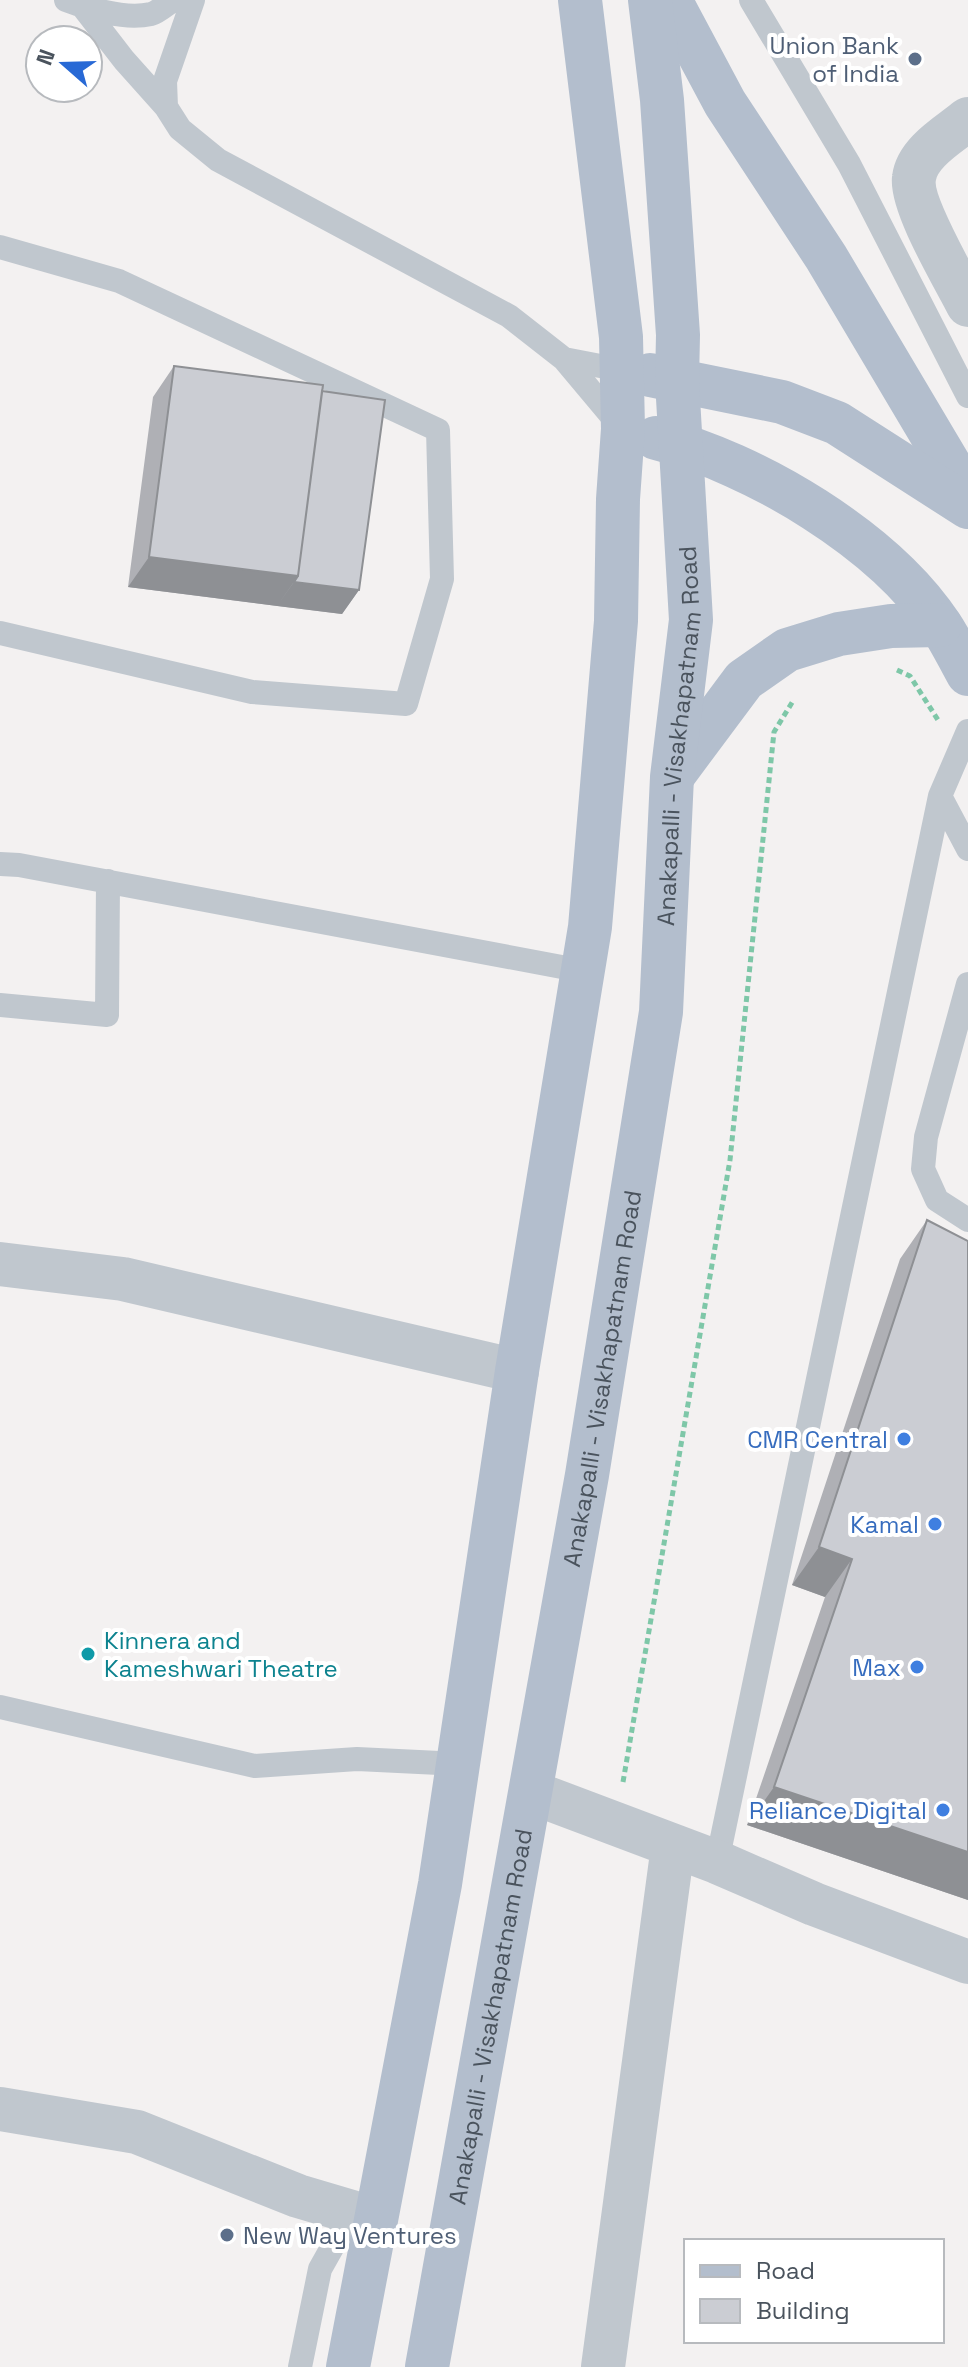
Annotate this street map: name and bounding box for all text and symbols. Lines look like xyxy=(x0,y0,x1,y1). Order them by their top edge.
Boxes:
north arrow xyxy=(24,24,104,104)
place label: Union Bank of India xyxy=(769,30,899,89)
text: N xyxy=(30,45,61,69)
marker: Union Bank of India xyxy=(906,50,924,68)
street label: Anakapalli - Visakhapatnam Road xyxy=(650,545,707,926)
street label: Anakapalli - Visakhapatnam Road xyxy=(555,1188,648,1569)
place label: CMR Central xyxy=(747,1424,888,1455)
marker: CMR Central xyxy=(895,1430,913,1448)
place label: Kamal xyxy=(850,1509,919,1540)
marker: Kamal xyxy=(926,1515,944,1533)
place label: Kinnera and Kameshwari Theatre xyxy=(104,1625,338,1684)
marker: Kinnera and Kameshwari Theatre xyxy=(79,1645,97,1663)
place label: Max xyxy=(852,1652,901,1683)
marker: Max xyxy=(908,1658,926,1676)
place label: Reliance Digital xyxy=(749,1795,927,1826)
marker: Reliance Digital xyxy=(934,1801,952,1819)
street label: Anakapalli - Visakhapatnam Road xyxy=(441,1826,539,2207)
place label: New Way Ventures xyxy=(243,2220,457,2251)
marker: New Way Ventures xyxy=(218,2226,236,2244)
legend xyxy=(684,2239,944,2343)
text: Road xyxy=(756,2255,815,2286)
text: Building xyxy=(756,2295,850,2326)

